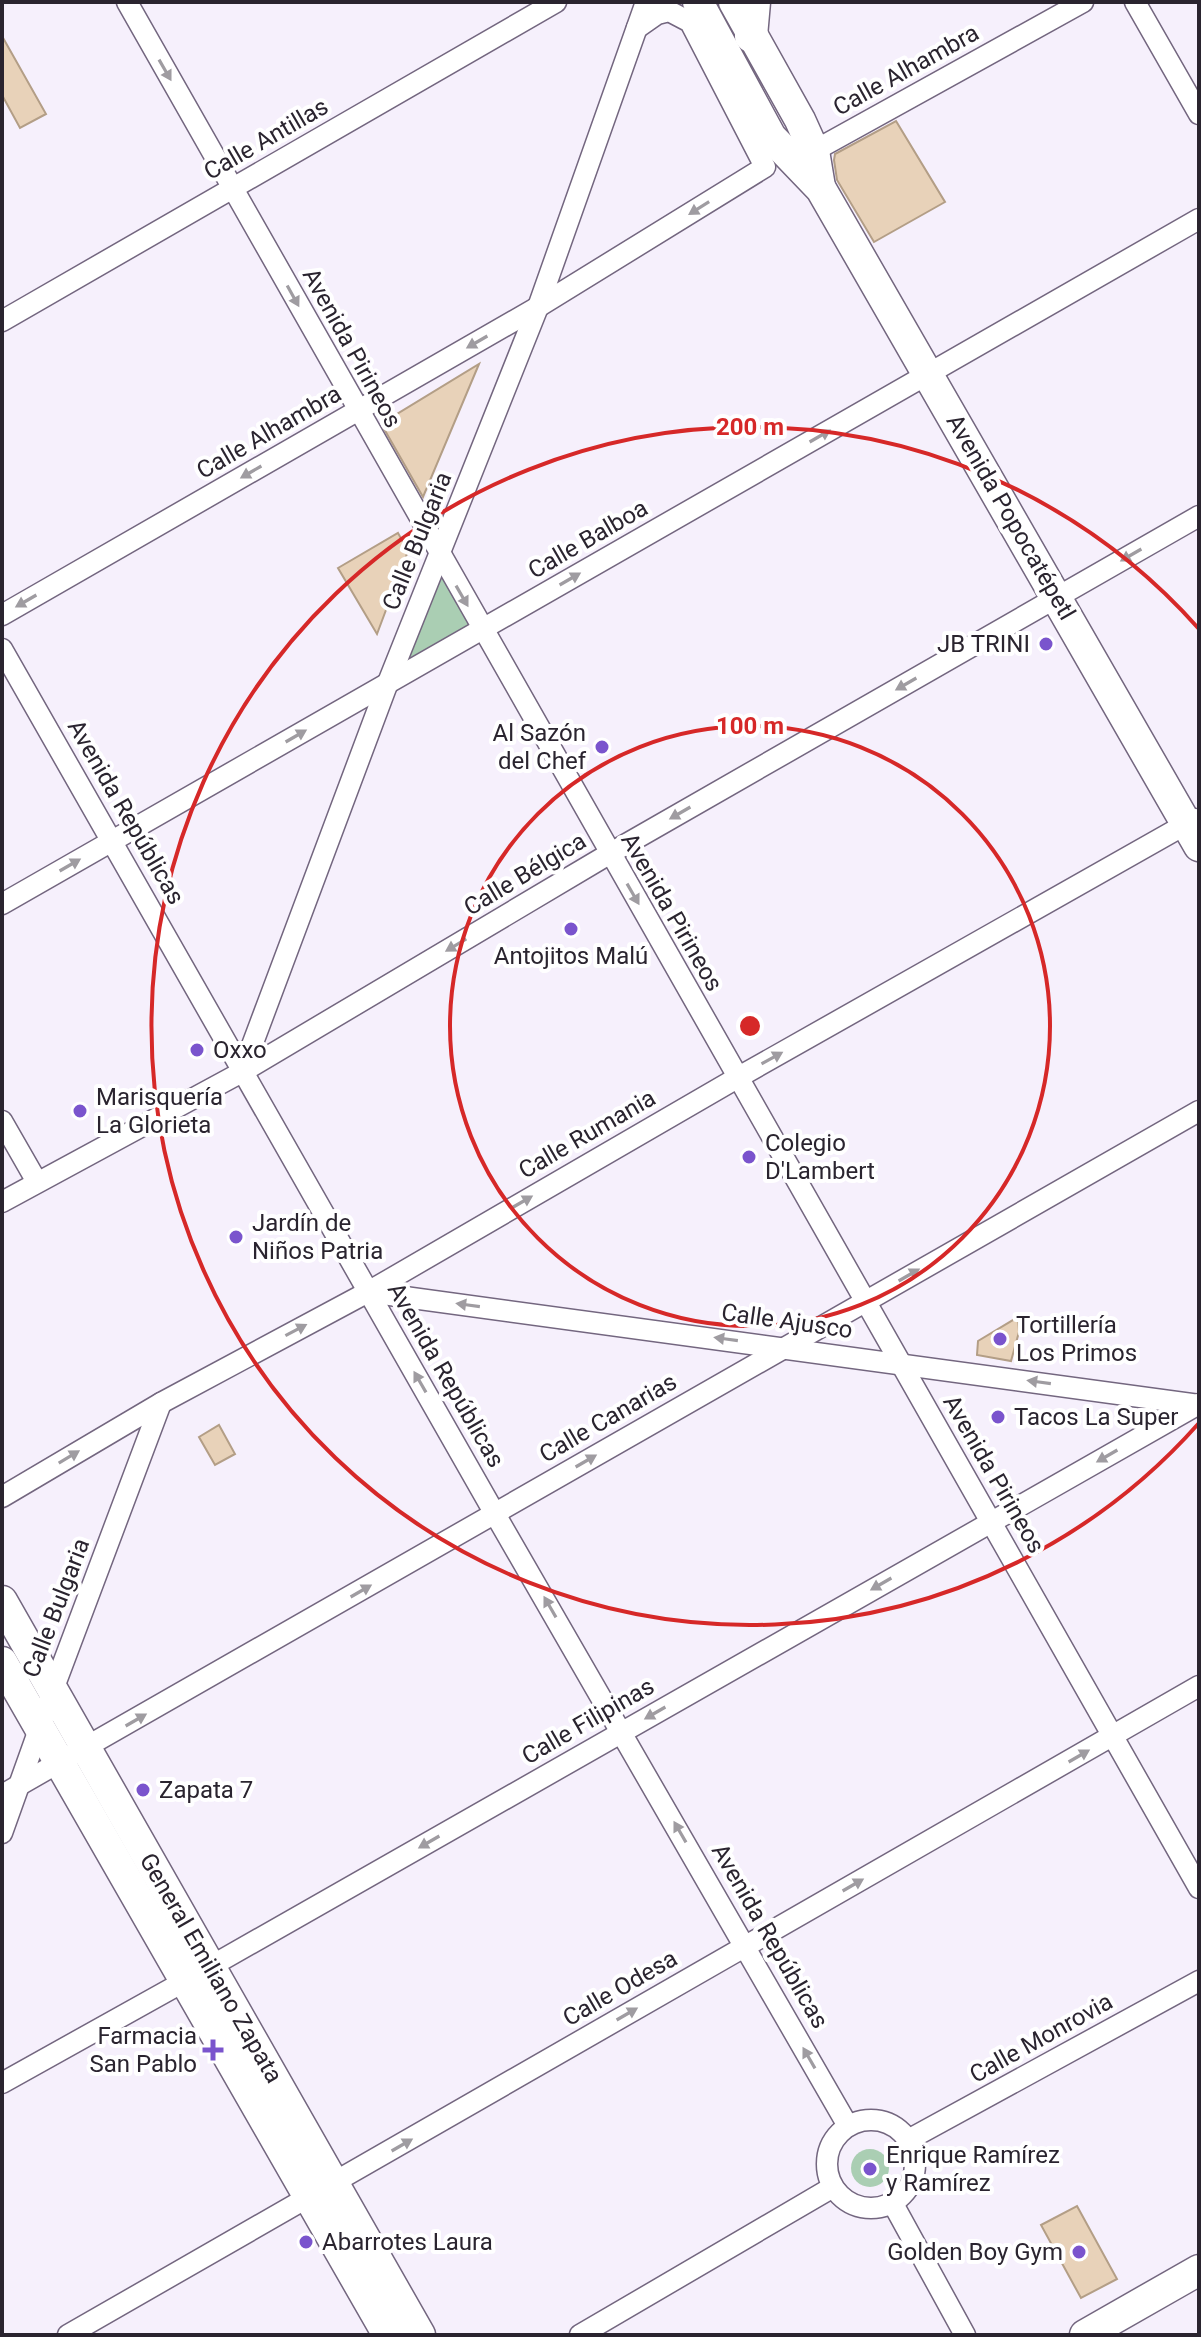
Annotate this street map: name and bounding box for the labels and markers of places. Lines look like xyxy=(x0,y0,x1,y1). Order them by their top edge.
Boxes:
place label: JB TRINI xyxy=(937,630,1030,658)
marker: JB TRINI xyxy=(1037,635,1055,653)
place label: Al Sazón del Chef xyxy=(493,719,587,775)
marker: Al Sazón del Chef xyxy=(593,738,611,756)
marker: Antojitos Malú xyxy=(562,920,580,938)
place label: Antojitos Malú xyxy=(494,942,648,970)
centre of rings xyxy=(736,1012,764,1040)
place label: Oxxo xyxy=(213,1036,267,1064)
marker: Oxxo xyxy=(188,1041,206,1059)
place label: Marisquería La Glorieta xyxy=(96,1083,223,1139)
marker: Marisquería La Glorieta xyxy=(71,1102,89,1120)
place label: Colegio D'Lambert xyxy=(765,1129,875,1185)
marker: Colegio D'Lambert xyxy=(740,1148,758,1166)
place label: Jardín de Niños Patria xyxy=(252,1209,383,1265)
marker: Jardín de Niños Patria xyxy=(227,1228,245,1246)
place label: Tortillería Los Primos xyxy=(1016,1311,1137,1367)
marker: Tortillería Los Primos xyxy=(991,1330,1009,1348)
place label: Tacos La Super xyxy=(1014,1403,1178,1431)
marker: Tacos La Super xyxy=(989,1408,1007,1426)
place label: Zapata 7 xyxy=(159,1776,253,1804)
marker: Zapata 7 xyxy=(134,1781,152,1799)
place label: Farmacia San Pablo xyxy=(89,2022,197,2078)
marker: Farmacia San Pablo xyxy=(204,2041,222,2059)
place label: Enrique Ramírez y Ramírez xyxy=(886,2141,1060,2197)
marker: Enrique Ramírez y Ramírez xyxy=(861,2160,879,2178)
place label: Abarrotes Laura xyxy=(322,2228,493,2256)
marker: Abarrotes Laura xyxy=(297,2233,315,2251)
place label: Golden Boy Gym xyxy=(887,2238,1063,2266)
marker: Golden Boy Gym xyxy=(1070,2243,1088,2261)

